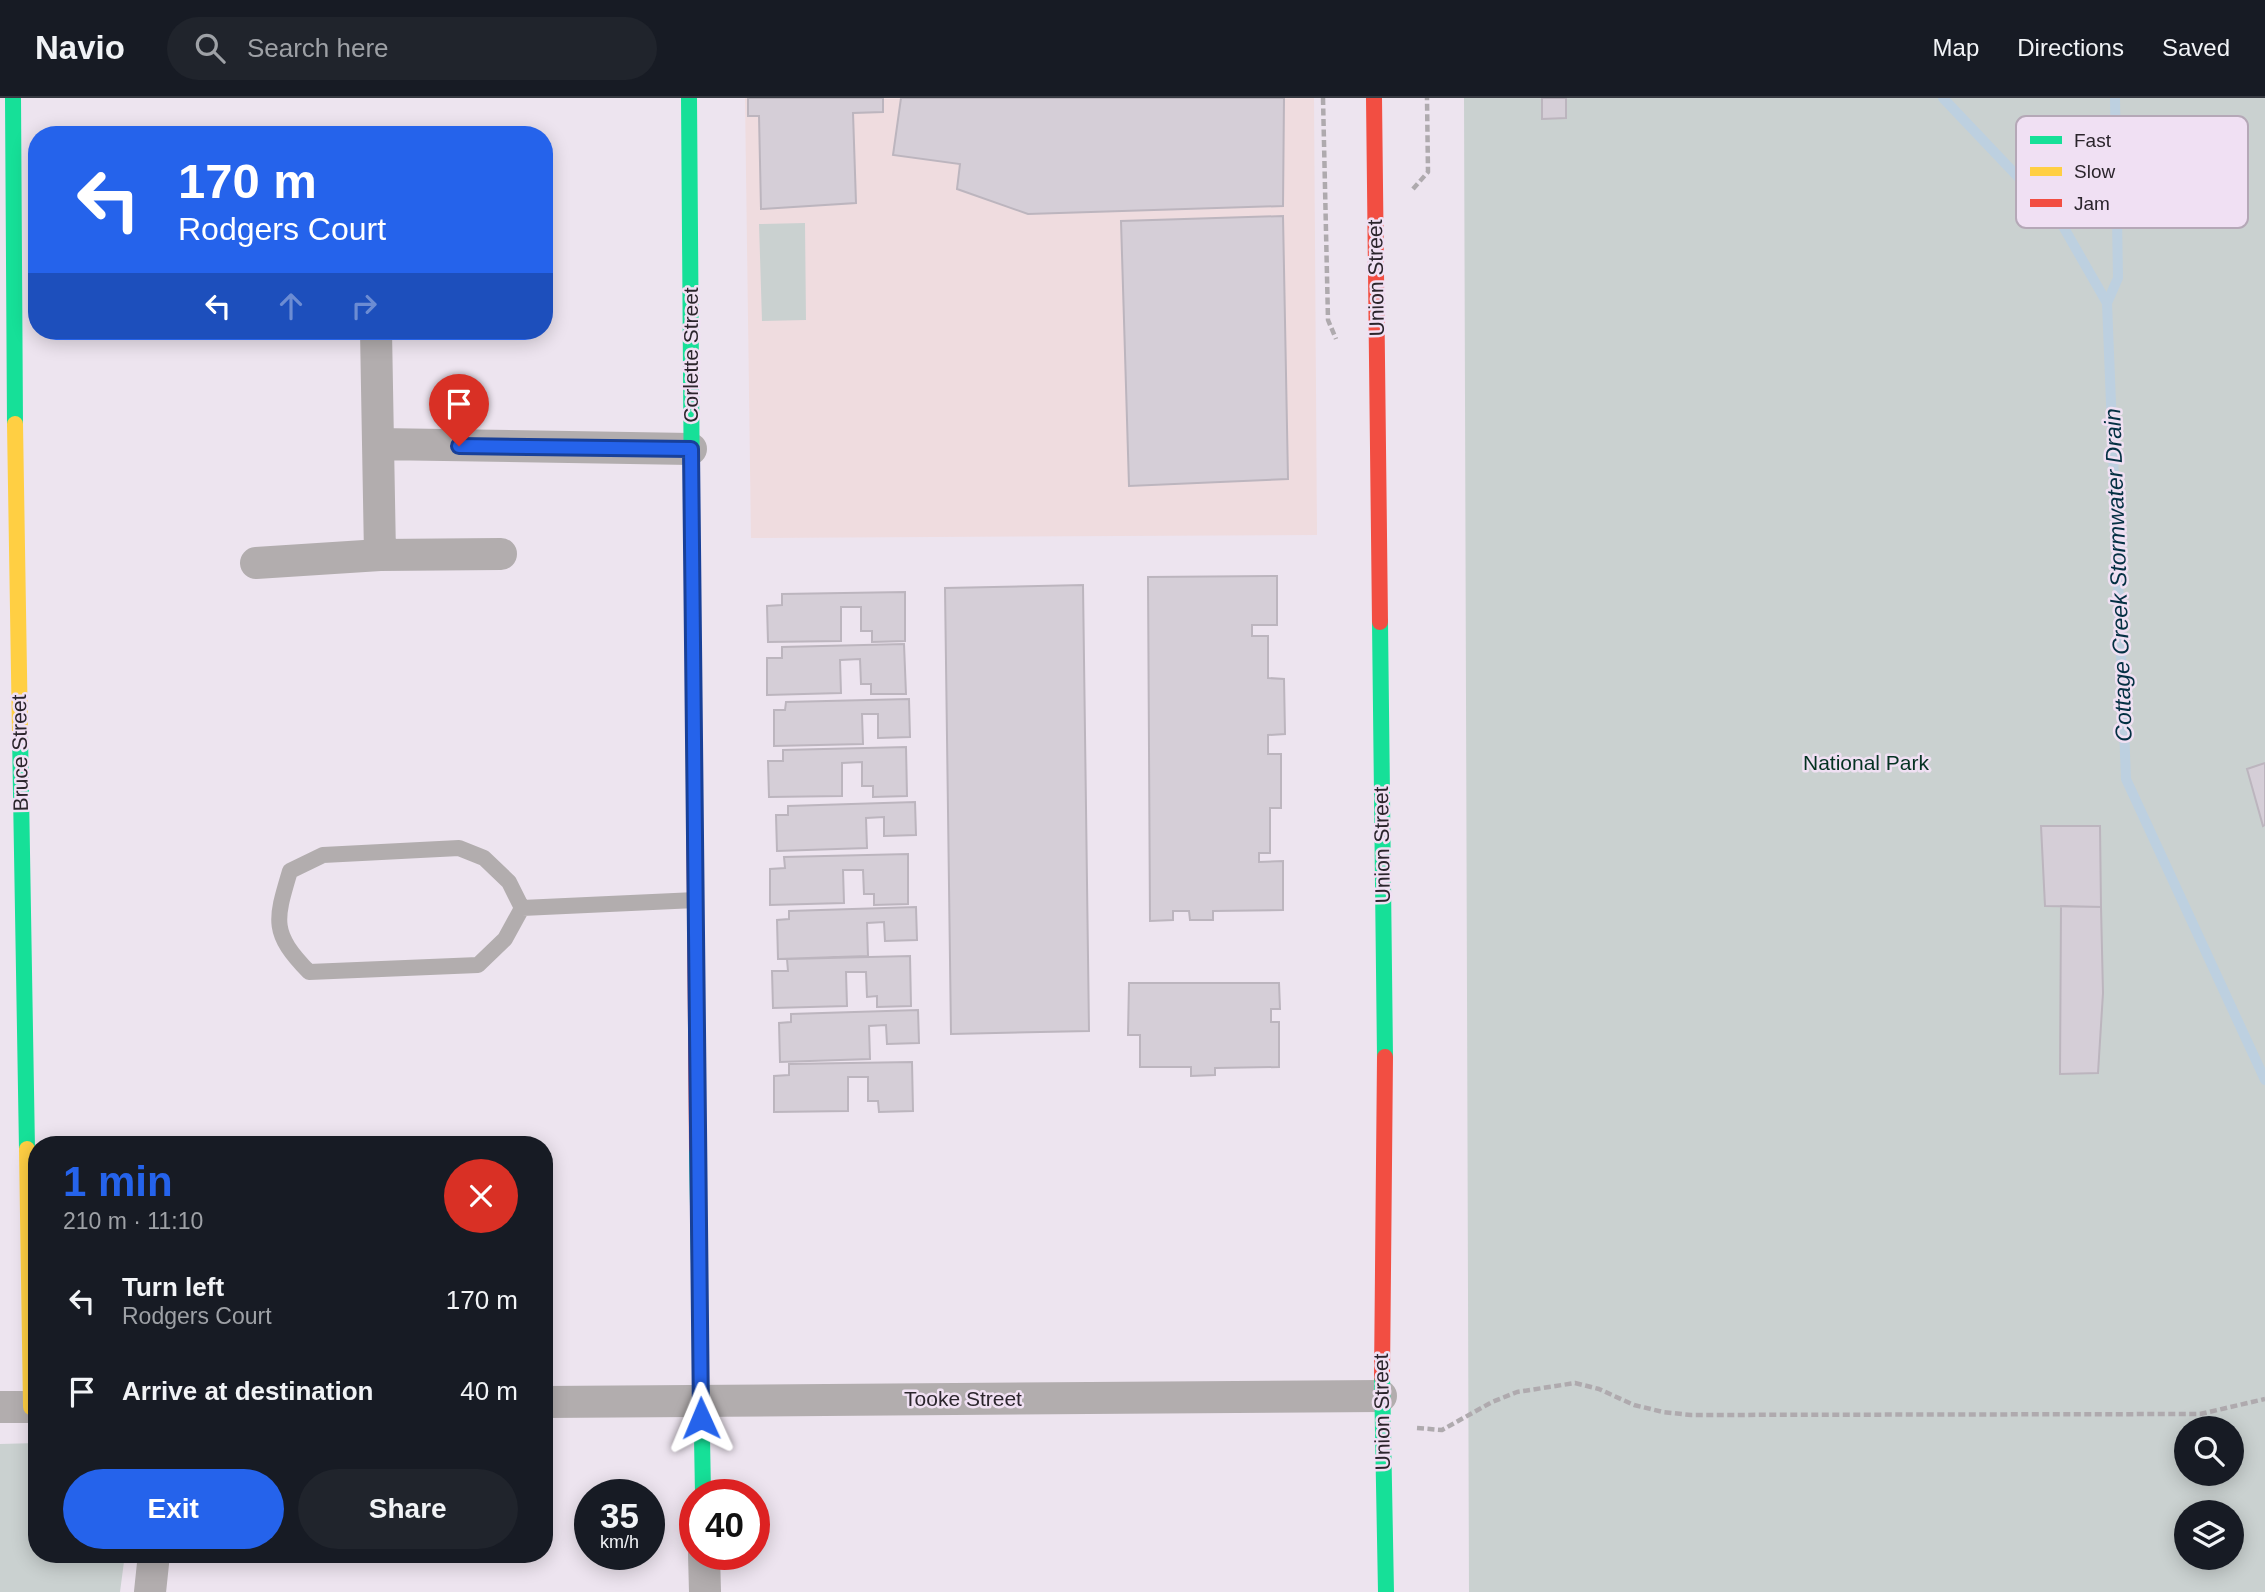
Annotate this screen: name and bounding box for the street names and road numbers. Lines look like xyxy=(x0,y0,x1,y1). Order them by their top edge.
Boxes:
street label: Union Street xyxy=(1363,219,1388,337)
street label: Corlette Street xyxy=(679,287,702,423)
street label: Bruce Street xyxy=(7,694,32,812)
street label: Union Street xyxy=(1369,786,1394,904)
street label: Union Street xyxy=(1369,1353,1394,1471)
street label: Tooke Street xyxy=(904,1387,1022,1410)

